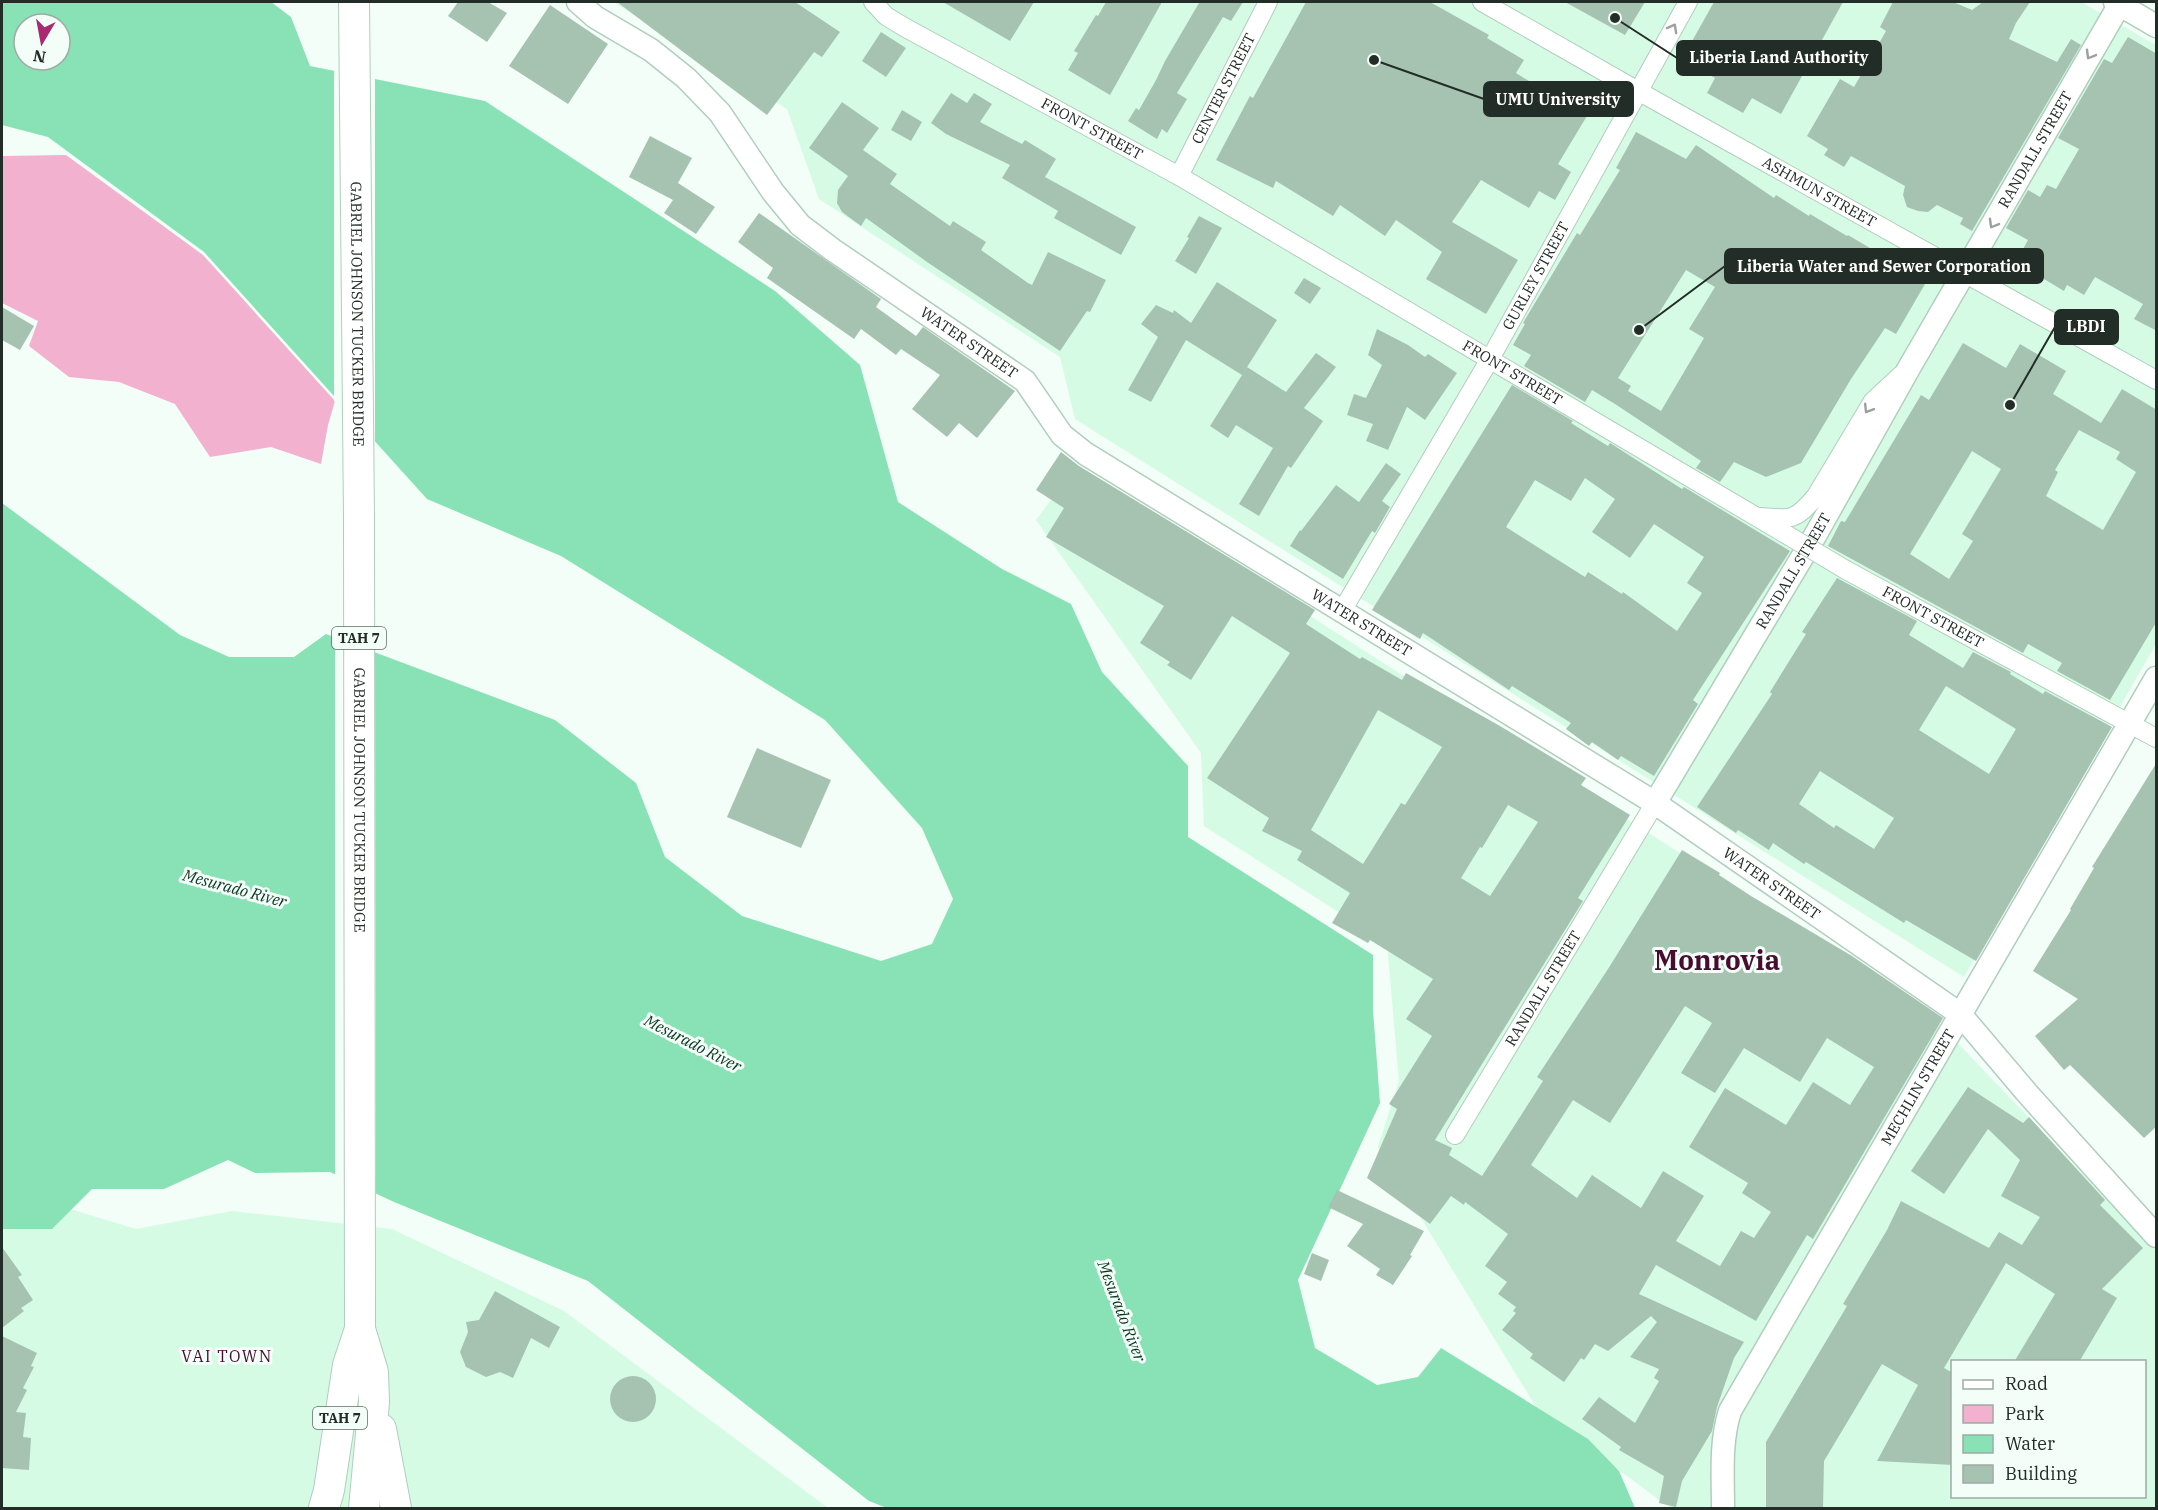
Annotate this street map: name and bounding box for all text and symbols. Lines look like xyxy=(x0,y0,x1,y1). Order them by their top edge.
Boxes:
north arrow xyxy=(12,12,72,72)
one-way arrow xyxy=(1666,24,1677,34)
street label: CENTER STREET xyxy=(1187,30,1259,147)
callout: Liberia Land Authority xyxy=(1677,41,1881,75)
text: N xyxy=(31,46,47,68)
text: Liberia Land Authority xyxy=(1689,47,1870,67)
one-way arrow xyxy=(2086,48,2097,59)
callout: UMU University xyxy=(1484,82,1633,116)
street label: RANDALL STREET xyxy=(1994,88,2076,211)
text: UMU University xyxy=(1495,89,1622,109)
street label: FRONT STREET xyxy=(1038,93,1146,164)
street label: ASHMUN STREET xyxy=(1759,152,1880,231)
street label: GABRIEL JOHNSON TUCKER BRIDGE xyxy=(347,181,368,447)
one-way arrow xyxy=(1989,217,2000,228)
street label: GURLEY STREET xyxy=(1498,218,1573,333)
callout: Liberia Water and Sewer Corporation xyxy=(1725,249,2043,283)
text: Liberia Water and Sewer Corporation xyxy=(1737,256,2032,276)
street label: WATER STREET xyxy=(917,302,1022,382)
callout: LBDI xyxy=(2055,310,2118,344)
text: LBDI xyxy=(2066,316,2106,336)
street label: FRONT STREET xyxy=(1459,336,1566,409)
one-way arrow xyxy=(1864,403,1876,413)
street label: RANDALL STREET xyxy=(1751,509,1835,632)
street label: FRONT STREET xyxy=(1879,582,1987,652)
street label: WATER STREET xyxy=(1308,585,1415,660)
road number: TAH 7 xyxy=(332,627,386,649)
street label: GABRIEL JOHNSON TUCKER BRIDGE xyxy=(350,667,370,933)
street label: WATER STREET xyxy=(1719,843,1824,923)
water label: Mesurado River xyxy=(180,864,290,912)
street label: RANDALL STREET xyxy=(1501,927,1585,1050)
district label: Monrovia xyxy=(1654,942,1780,977)
water label: Mesurado River xyxy=(640,1009,746,1077)
street label: MECHLIN STREET xyxy=(1876,1025,1959,1149)
water label: Mesurado River xyxy=(1093,1257,1151,1365)
district label: VAI TOWN xyxy=(181,1346,273,1366)
legend xyxy=(1951,1360,2146,1498)
text: Road xyxy=(2005,1372,2048,1395)
text: Park xyxy=(2005,1402,2045,1425)
road number: TAH 7 xyxy=(313,1407,367,1429)
text: Water xyxy=(2005,1432,2055,1455)
text: Building xyxy=(2005,1462,2077,1485)

